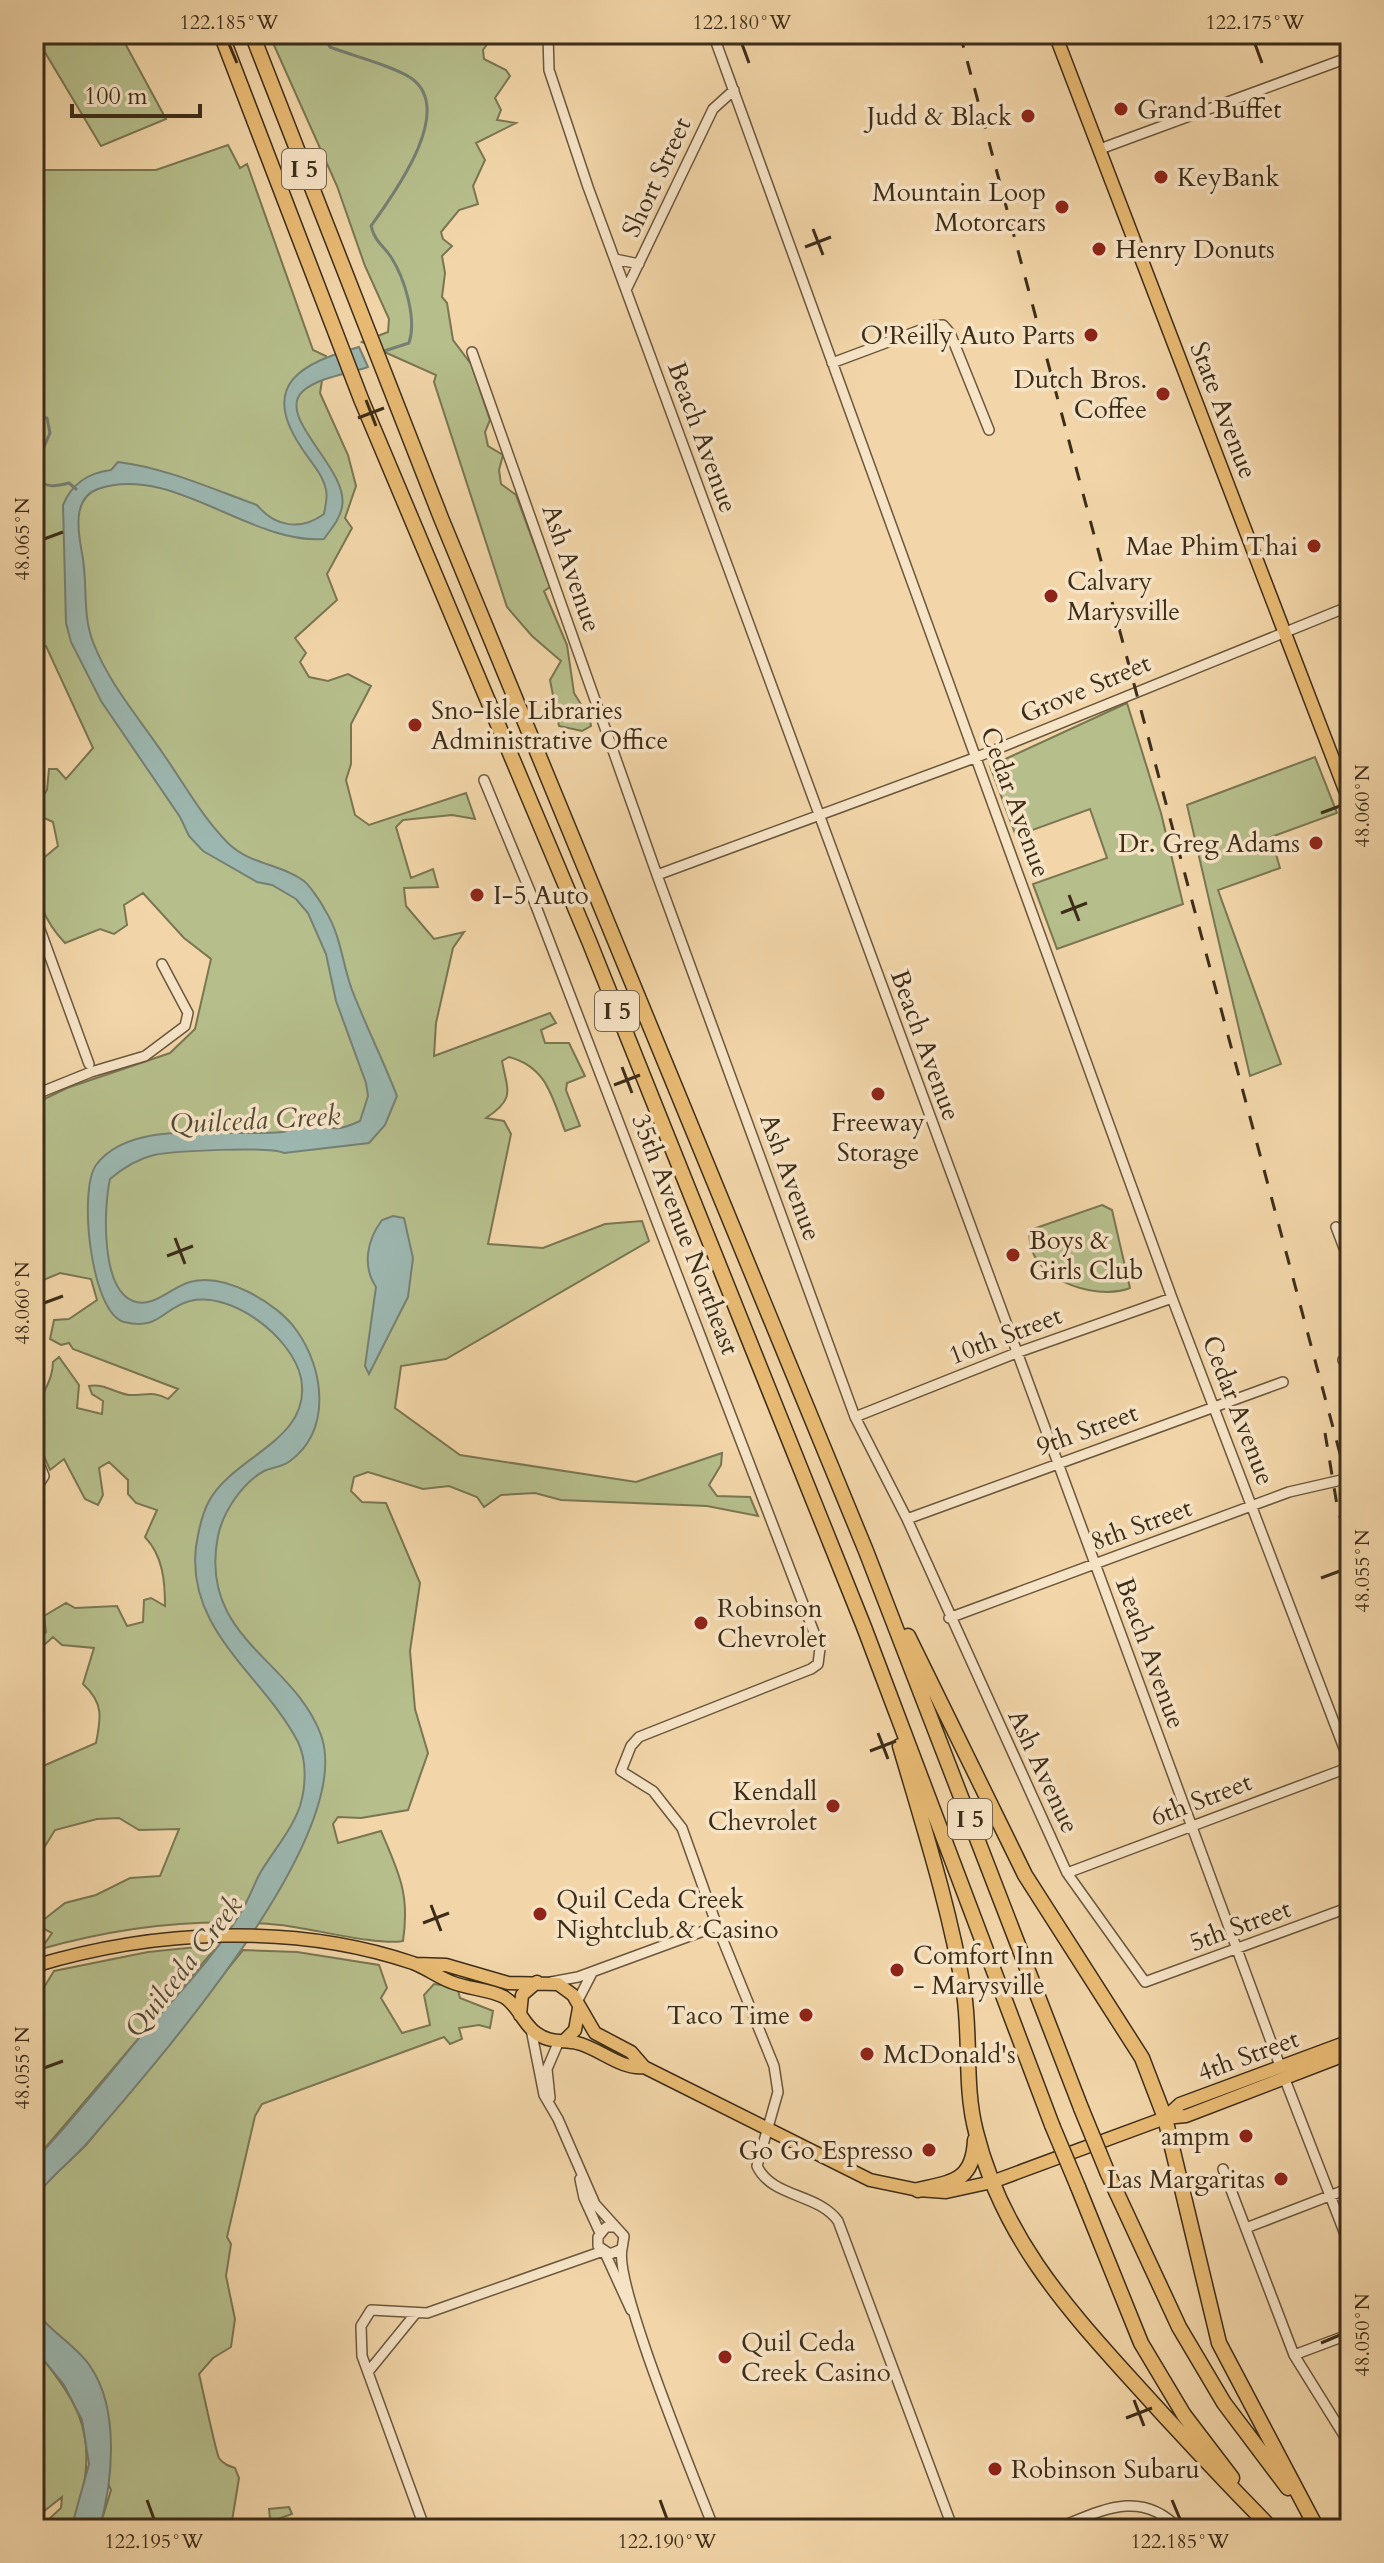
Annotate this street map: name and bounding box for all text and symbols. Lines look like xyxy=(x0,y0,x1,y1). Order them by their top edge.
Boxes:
text: 122.185°W xyxy=(180,9,279,36)
text: 122.180°W xyxy=(693,9,792,36)
text: 122.175°W xyxy=(1206,9,1305,36)
scale bar xyxy=(72,68,200,118)
text: 100 m xyxy=(84,80,148,113)
place label: Grand Buffet xyxy=(1137,92,1281,127)
place label: Judd & Black xyxy=(863,99,1012,134)
marker: Grand Buffet xyxy=(1112,100,1130,118)
marker: Judd & Black xyxy=(1019,107,1037,125)
street label: Short Street xyxy=(613,112,699,243)
road number: I 5 xyxy=(282,149,326,189)
place label: KeyBank xyxy=(1177,160,1280,195)
marker: KeyBank xyxy=(1152,168,1170,186)
place label: Mountain Loop Motorcars xyxy=(872,175,1046,240)
marker: Mountain Loop Motorcars xyxy=(1053,198,1071,216)
place label: Henry Donuts xyxy=(1115,232,1275,267)
marker: Henry Donuts xyxy=(1090,240,1108,258)
place label: O'Reilly Auto Parts xyxy=(861,318,1075,353)
marker: O'Reilly Auto Parts xyxy=(1082,326,1100,344)
street label: State Avenue xyxy=(1181,337,1266,484)
street label: Beach Avenue xyxy=(659,357,746,517)
place label: Dutch Bros. Coffee xyxy=(1014,362,1147,427)
marker: Dutch Bros. Coffee xyxy=(1154,385,1172,403)
text: 48.065°N xyxy=(9,497,36,581)
street label: Ash Avenue xyxy=(533,500,610,637)
place label: Mae Phim Thai xyxy=(1126,529,1298,564)
marker: Mae Phim Thai xyxy=(1305,537,1323,555)
place label: Calvary Marysville xyxy=(1067,564,1180,629)
marker: Calvary Marysville xyxy=(1042,587,1060,605)
street label: Grove Street xyxy=(1015,645,1156,732)
place label: Sno-Isle Libraries Administrative Office xyxy=(431,693,668,758)
marker: Sno-Isle Libraries Administrative Office xyxy=(406,716,424,734)
street label: Cedar Avenue xyxy=(972,722,1059,882)
text: 48.060°N xyxy=(1349,764,1376,848)
place label: Dr. Greg Adams xyxy=(1118,826,1300,861)
marker: Dr. Greg Adams xyxy=(1307,834,1325,852)
place label: I-5 Auto xyxy=(493,878,589,913)
marker: I-5 Auto xyxy=(468,886,486,904)
street label: Beach Avenue xyxy=(882,965,969,1125)
road number: I 5 xyxy=(595,991,639,1031)
marker: Freeway Storage xyxy=(869,1085,887,1103)
water label: Quilceda Creek xyxy=(169,1097,342,1143)
place label: Freeway Storage xyxy=(831,1105,925,1170)
street label: 35th Avenue Northeast xyxy=(623,1109,748,1360)
street label: Ash Avenue xyxy=(751,1109,830,1246)
place label: Boys & Girls Club xyxy=(1029,1223,1143,1288)
marker: Boys & Girls Club xyxy=(1004,1246,1022,1264)
text: 48.060°N xyxy=(9,1261,36,1345)
street label: 10th Street xyxy=(944,1298,1067,1373)
street label: Cedar Avenue xyxy=(1194,1330,1283,1490)
street label: 9th Street xyxy=(1032,1395,1143,1464)
street label: 8th Street xyxy=(1086,1490,1197,1559)
text: 48.055°N xyxy=(1349,1529,1376,1613)
street label: Beach Avenue xyxy=(1107,1573,1194,1733)
place label: Robinson Chevrolet xyxy=(717,1591,826,1656)
marker: Robinson Chevrolet xyxy=(692,1614,710,1632)
street label: Ash Avenue xyxy=(1000,1704,1087,1839)
street label: 6th Street xyxy=(1146,1764,1257,1835)
place label: Kendall Chevrolet xyxy=(708,1774,817,1839)
marker: Kendall Chevrolet xyxy=(824,1797,842,1815)
road number: I 5 xyxy=(948,1799,992,1839)
place label: Quil Ceda Creek Nightclub & Casino xyxy=(556,1882,779,1947)
water label: Quilceda Creek xyxy=(116,1887,251,2046)
street label: 5th Street xyxy=(1185,1891,1296,1960)
marker: Quil Ceda Creek Nightclub & Casino xyxy=(531,1905,549,1923)
place label: Comfort Inn - Marysville xyxy=(913,1938,1054,2003)
marker: Comfort Inn - Marysville xyxy=(888,1961,906,1979)
place label: Taco Time xyxy=(667,1998,790,2033)
marker: Taco Time xyxy=(797,2006,815,2024)
street label: 4th Street xyxy=(1193,2021,1304,2090)
text: 48.055°N xyxy=(9,2026,36,2110)
place label: McDonald's xyxy=(883,2037,1016,2072)
marker: McDonald's xyxy=(858,2045,876,2063)
place label: ampm xyxy=(1161,2119,1230,2154)
marker: ampm xyxy=(1237,2127,1255,2145)
place label: Go Go Espresso xyxy=(738,2133,913,2168)
marker: Go Go Espresso xyxy=(920,2141,938,2159)
place label: Las Margaritas xyxy=(1106,2162,1265,2197)
marker: Las Margaritas xyxy=(1272,2170,1290,2188)
text: 48.050°N xyxy=(1349,2293,1376,2377)
place label: Quil Ceda Creek Casino xyxy=(741,2325,891,2390)
marker: Quil Ceda Creek Casino xyxy=(716,2348,734,2366)
place label: Robinson Subaru xyxy=(1011,2452,1200,2487)
marker: Robinson Subaru xyxy=(986,2460,1004,2478)
text: 122.195°W xyxy=(105,2528,204,2555)
text: 122.190°W xyxy=(618,2528,717,2555)
text: 122.185°W xyxy=(1131,2528,1230,2555)

